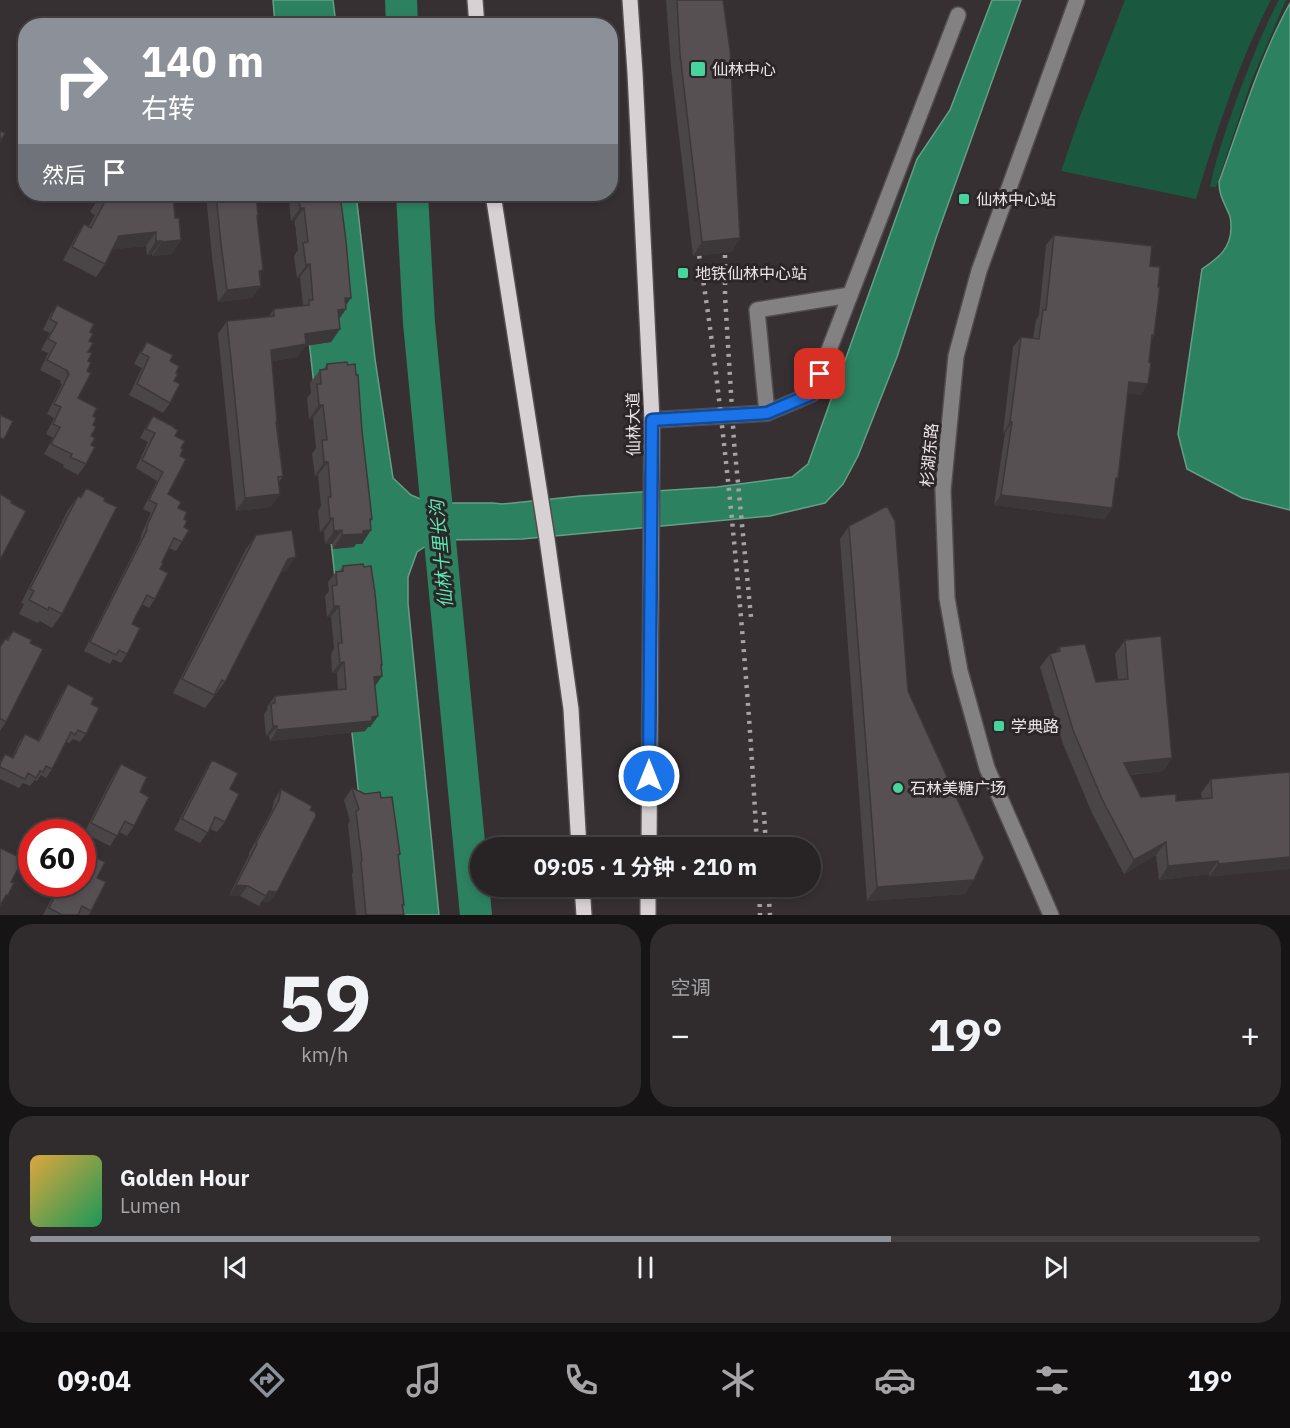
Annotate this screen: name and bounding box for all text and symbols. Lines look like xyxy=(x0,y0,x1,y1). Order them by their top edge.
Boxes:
text: 140 m xyxy=(141,34,264,89)
icon: right xyxy=(42,42,120,120)
place label: 仙林中心 xyxy=(712,59,776,79)
marker: 仙林中心 xyxy=(689,60,707,78)
text: 右转 xyxy=(141,90,195,125)
icon: arrive xyxy=(98,156,131,189)
text: 然后 xyxy=(42,160,86,189)
place label: 仙林中心站 xyxy=(976,189,1056,209)
marker: 仙林中心站 xyxy=(957,192,971,206)
place label: 地铁仙林中心站 xyxy=(695,263,807,283)
marker: 地铁仙林中心站 xyxy=(676,266,690,280)
pin xyxy=(794,348,845,399)
icon: arrive xyxy=(803,357,836,390)
street label: 仙林大道 xyxy=(622,392,644,456)
street label: 杉湖东路 xyxy=(916,422,942,488)
water label: 仙林十里长沟 xyxy=(425,497,457,609)
place label: 学典路 xyxy=(1011,716,1059,736)
marker: 学典路 xyxy=(992,719,1006,733)
position arrow xyxy=(617,744,681,808)
place label: 石林美糖广场 xyxy=(910,778,1006,798)
marker: 石林美糖广场 xyxy=(891,781,905,795)
speed limit sign: 60 xyxy=(18,819,96,897)
text: 09:05 · 1 分钟 · 210 m xyxy=(534,852,757,881)
text: 59 xyxy=(278,951,372,1052)
text: 空调 xyxy=(671,974,711,1001)
text: 19° xyxy=(928,1005,1003,1063)
text: − xyxy=(671,1013,690,1056)
text: + xyxy=(1240,1013,1260,1056)
text: km/h xyxy=(301,1041,348,1068)
text: Golden Hour xyxy=(120,1163,249,1192)
text: Lumen xyxy=(120,1192,181,1219)
icon: previous xyxy=(219,1251,252,1284)
icon: pause xyxy=(629,1251,662,1284)
icon: next xyxy=(1039,1251,1072,1284)
icon: directions xyxy=(246,1359,288,1401)
icon: music xyxy=(403,1359,445,1401)
icon: phone xyxy=(560,1359,602,1401)
icon: climate xyxy=(717,1359,759,1401)
icon: car xyxy=(874,1359,916,1401)
icon: filters xyxy=(1031,1359,1073,1401)
text: 09:04 xyxy=(57,1363,131,1398)
text: 19° xyxy=(1187,1363,1232,1398)

